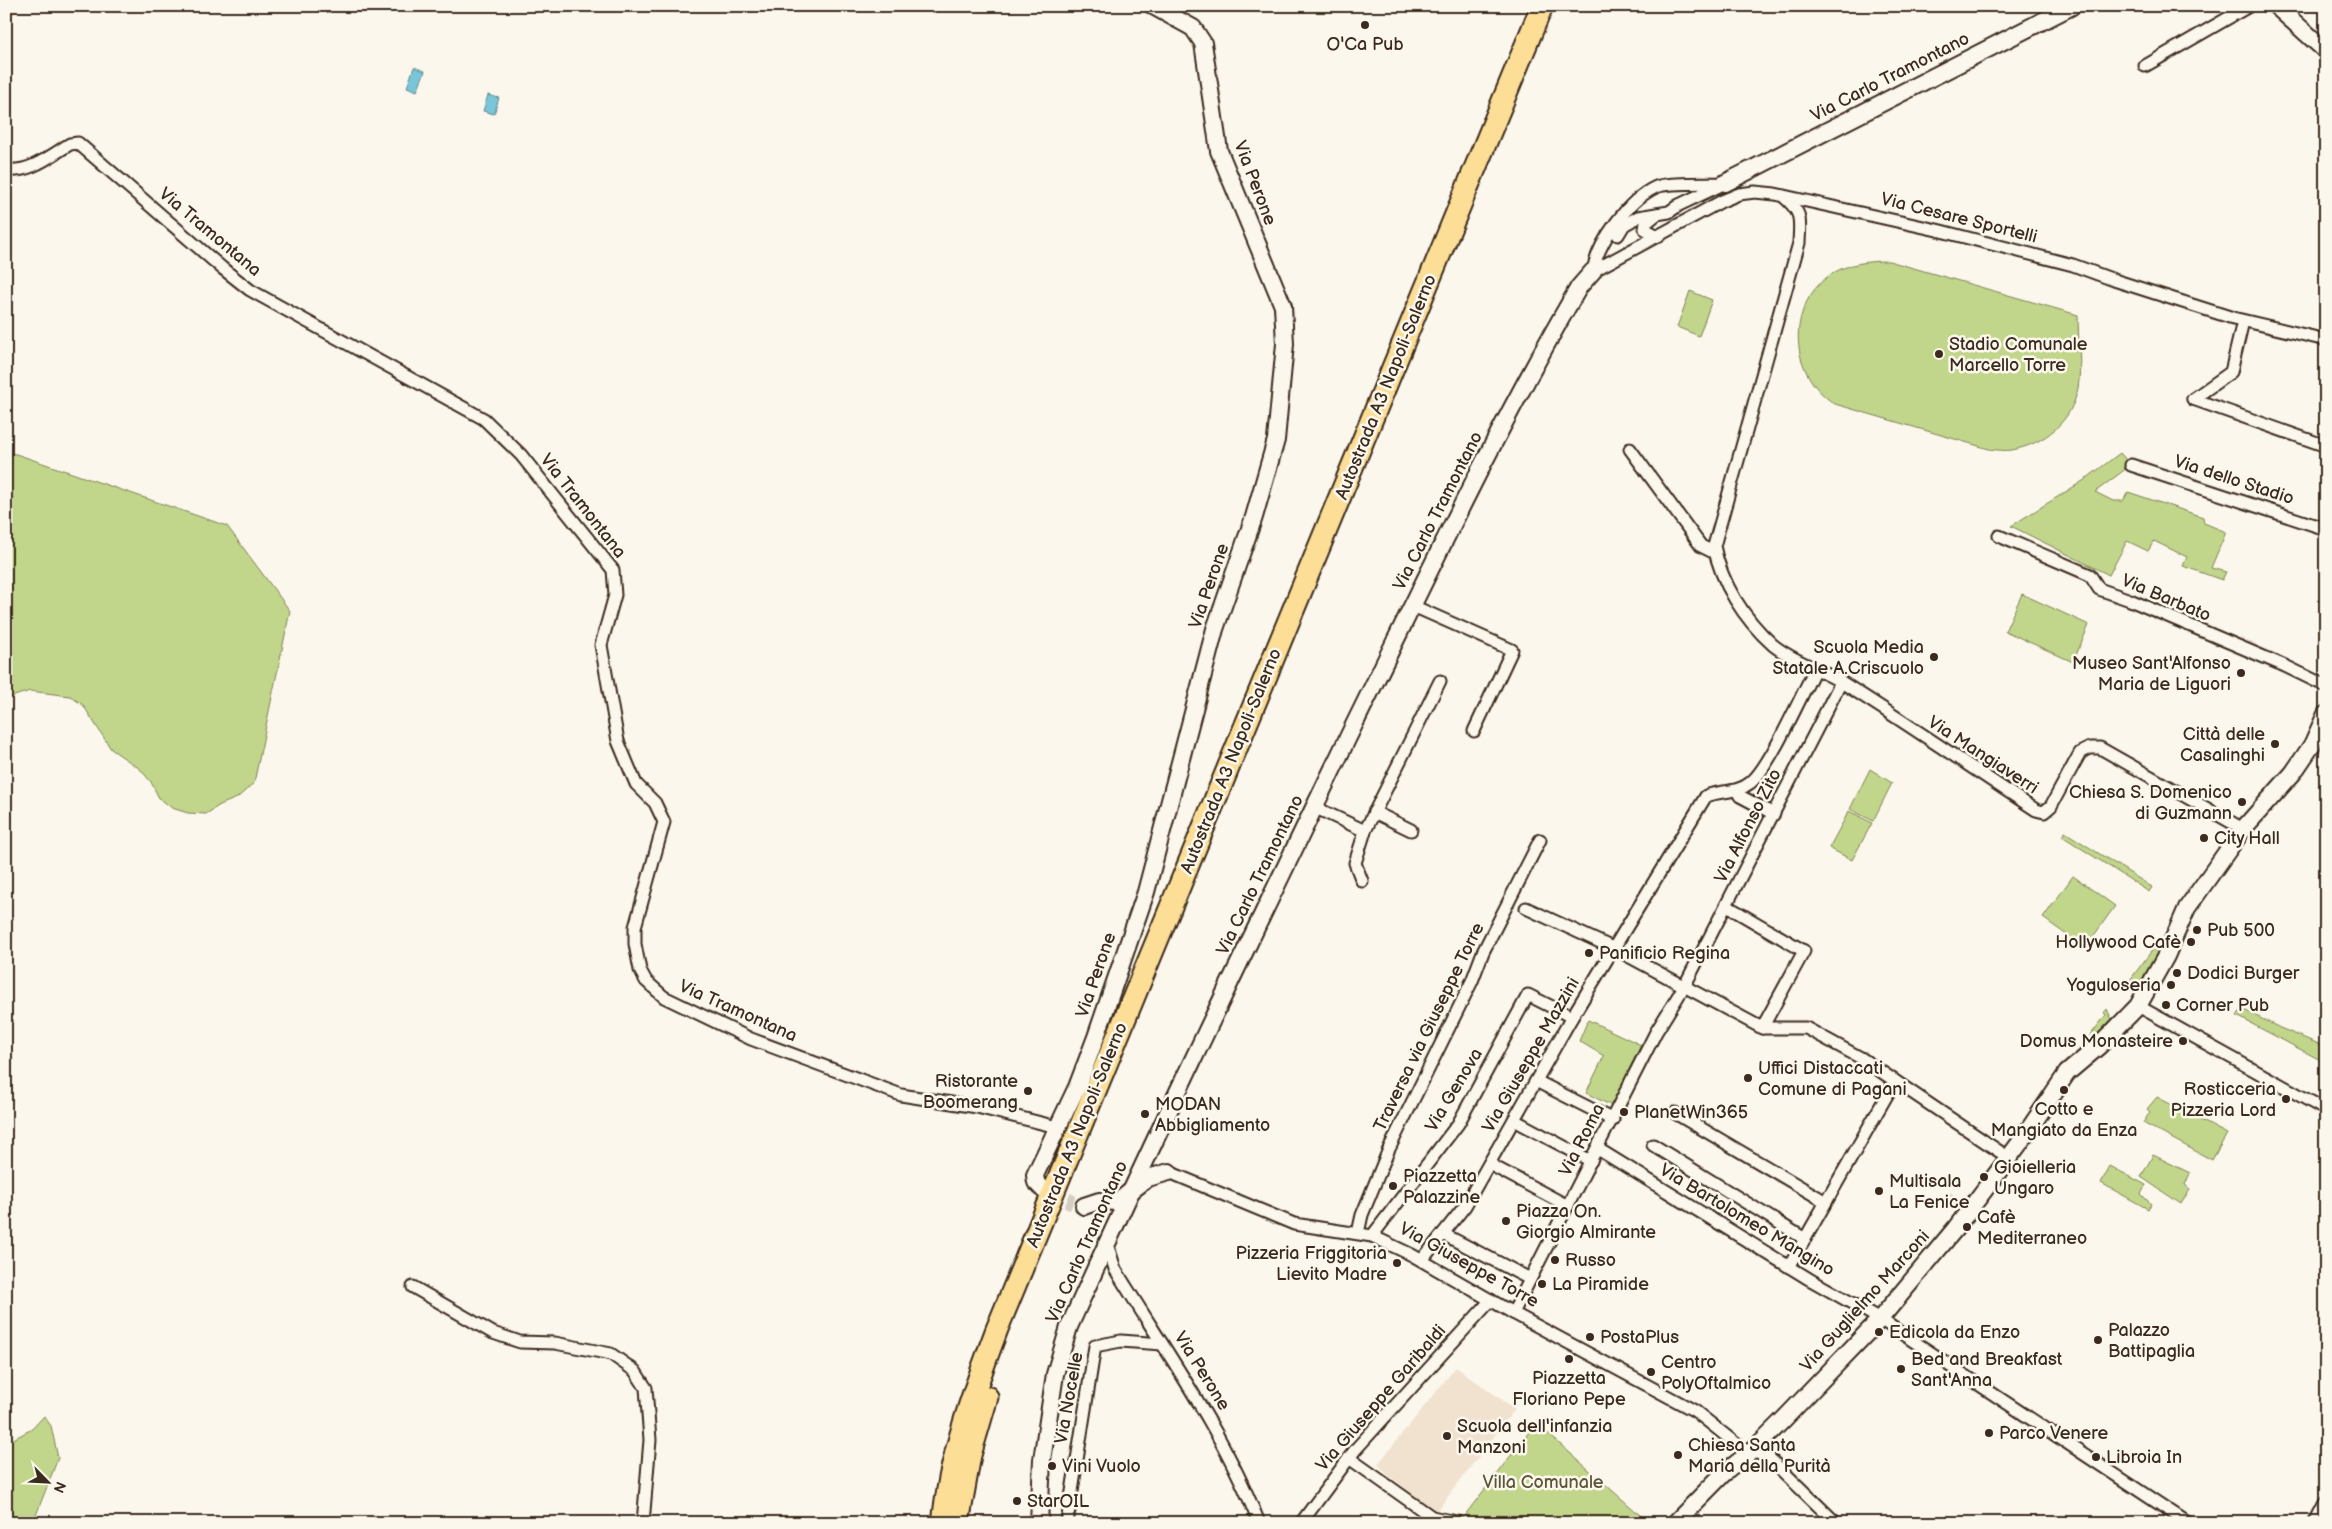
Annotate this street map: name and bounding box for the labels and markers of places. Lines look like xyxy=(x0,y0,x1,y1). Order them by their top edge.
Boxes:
marker: O'Ca Pub xyxy=(1359,19,1371,31)
place label: O'Ca Pub xyxy=(1326,34,1404,55)
place label: Stadio Comunale Marcello Torre xyxy=(1949,334,2088,376)
marker: Stadio Comunale Marcello Torre xyxy=(1933,348,1945,360)
place label: Scuola Media Statale A.Criscuolo xyxy=(1772,637,1924,679)
marker: Scuola Media Statale A.Criscuolo xyxy=(1928,651,1940,663)
place label: Museo Sant'Alfonso Maria de Liguori xyxy=(2072,653,2231,695)
marker: Museo Sant'Alfonso Maria de Liguori xyxy=(2235,667,2247,679)
place label: Città delle Casalinghi xyxy=(2180,724,2265,766)
marker: Città delle Casalinghi xyxy=(2269,738,2281,750)
place label: Chiesa S. Domenico di Guzmann xyxy=(2069,782,2232,824)
marker: Chiesa S. Domenico di Guzmann xyxy=(2236,796,2248,808)
place label: City Hall xyxy=(2214,828,2280,849)
marker: City Hall xyxy=(2198,832,2210,844)
place label: Pub 500 xyxy=(2207,920,2275,941)
marker: Pub 500 xyxy=(2191,924,2203,936)
place label: Hollywood Cafè xyxy=(2055,932,2181,953)
marker: Hollywood Cafè xyxy=(2185,936,2197,948)
place label: Panificio Regina xyxy=(1599,943,1730,964)
marker: Panificio Regina xyxy=(1583,947,1595,959)
place label: Dodici Burger xyxy=(2187,963,2300,984)
marker: Dodici Burger xyxy=(2171,967,2183,979)
place label: Yoguloseria xyxy=(2066,975,2161,996)
marker: Yoguloseria xyxy=(2165,979,2177,991)
place label: Corner Pub xyxy=(2176,995,2269,1016)
marker: Corner Pub xyxy=(2160,999,2172,1011)
place label: Domus Monasteire xyxy=(2020,1031,2173,1052)
marker: Domus Monasteire xyxy=(2177,1035,2189,1047)
place label: Uffici Distaccati Comune di Pagani xyxy=(1758,1058,1907,1100)
place label: Ristorante Boomerang xyxy=(923,1071,1018,1113)
marker: Uffici Distaccati Comune di Pagani xyxy=(1742,1072,1754,1084)
place label: Rosticceria Pizzeria Lord xyxy=(2171,1079,2276,1121)
marker: Cotto e Mangiato da Enza xyxy=(2058,1084,2070,1096)
marker: Ristorante Boomerang xyxy=(1022,1085,1034,1097)
marker: Rosticceria Pizzeria Lord xyxy=(2280,1093,2292,1105)
place label: MODAN Abbigliamento xyxy=(1155,1094,1270,1136)
place label: Cotto e Mangiato da Enza xyxy=(1991,1099,2137,1141)
place label: PlanetWin365 xyxy=(1634,1102,1748,1123)
marker: PlanetWin365 xyxy=(1618,1106,1630,1118)
marker: MODAN Abbigliamento xyxy=(1139,1108,1151,1120)
place label: Gioielleria Ungaro xyxy=(1994,1157,2076,1199)
place label: Piazzetta Palazzine xyxy=(1403,1166,1480,1208)
place label: Multisala La Fenice xyxy=(1889,1171,1970,1213)
marker: Gioielleria Ungaro xyxy=(1978,1171,1990,1183)
marker: Piazzetta Palazzine xyxy=(1387,1180,1399,1192)
marker: Multisala La Fenice xyxy=(1873,1185,1885,1197)
place label: Piazza On. Giorgio Almirante xyxy=(1516,1201,1656,1243)
place label: Cafè Mediterraneo xyxy=(1977,1207,2087,1249)
marker: Piazza On. Giorgio Almirante xyxy=(1500,1215,1512,1227)
marker: Cafè Mediterraneo xyxy=(1961,1221,1973,1233)
place label: Pizzeria Friggitoria Lievito Madre xyxy=(1236,1243,1387,1285)
place label: Russo xyxy=(1565,1250,1616,1271)
marker: Russo xyxy=(1549,1254,1561,1266)
marker: Pizzeria Friggitoria Lievito Madre xyxy=(1391,1257,1403,1269)
place label: La Piramide xyxy=(1552,1274,1649,1295)
marker: La Piramide xyxy=(1536,1278,1548,1290)
place label: Palazzo Battipaglia xyxy=(2108,1320,2195,1362)
place label: Edicola da Enzo xyxy=(1889,1322,2020,1343)
marker: Edicola da Enzo xyxy=(1873,1326,1885,1338)
place label: PostaPlus xyxy=(1600,1327,1679,1348)
marker: PostaPlus xyxy=(1584,1331,1596,1343)
marker: Palazzo Battipaglia xyxy=(2092,1334,2104,1346)
place label: Bed and Breakfast Sant'Anna xyxy=(1911,1349,2063,1391)
place label: Centro PolyOftalmico xyxy=(1661,1352,1771,1394)
marker: Piazzetta Floriano Pepe xyxy=(1563,1353,1575,1365)
marker: Bed and Breakfast Sant'Anna xyxy=(1895,1363,1907,1375)
marker: Centro PolyOftalmico xyxy=(1645,1366,1657,1378)
place label: Piazzetta Floriano Pepe xyxy=(1512,1368,1626,1410)
place label: Scuola dell'infanzia Manzoni xyxy=(1457,1416,1612,1458)
place label: Parco Venere xyxy=(1999,1423,2108,1444)
marker: Parco Venere xyxy=(1983,1427,1995,1439)
marker: Scuola dell'infanzia Manzoni xyxy=(1441,1430,1453,1442)
place label: Chiesa Santa Maria della Purità xyxy=(1688,1435,1831,1477)
place label: Libroia In xyxy=(2106,1447,2182,1468)
marker: Chiesa Santa Maria della Purità xyxy=(1672,1449,1684,1461)
marker: Libroia In xyxy=(2090,1451,2102,1463)
place label: Vini Vuolo xyxy=(1062,1456,1141,1477)
marker: Vini Vuolo xyxy=(1046,1460,1058,1472)
place label: StarOIL xyxy=(1027,1491,1090,1512)
marker: StarOIL xyxy=(1011,1495,1023,1507)

